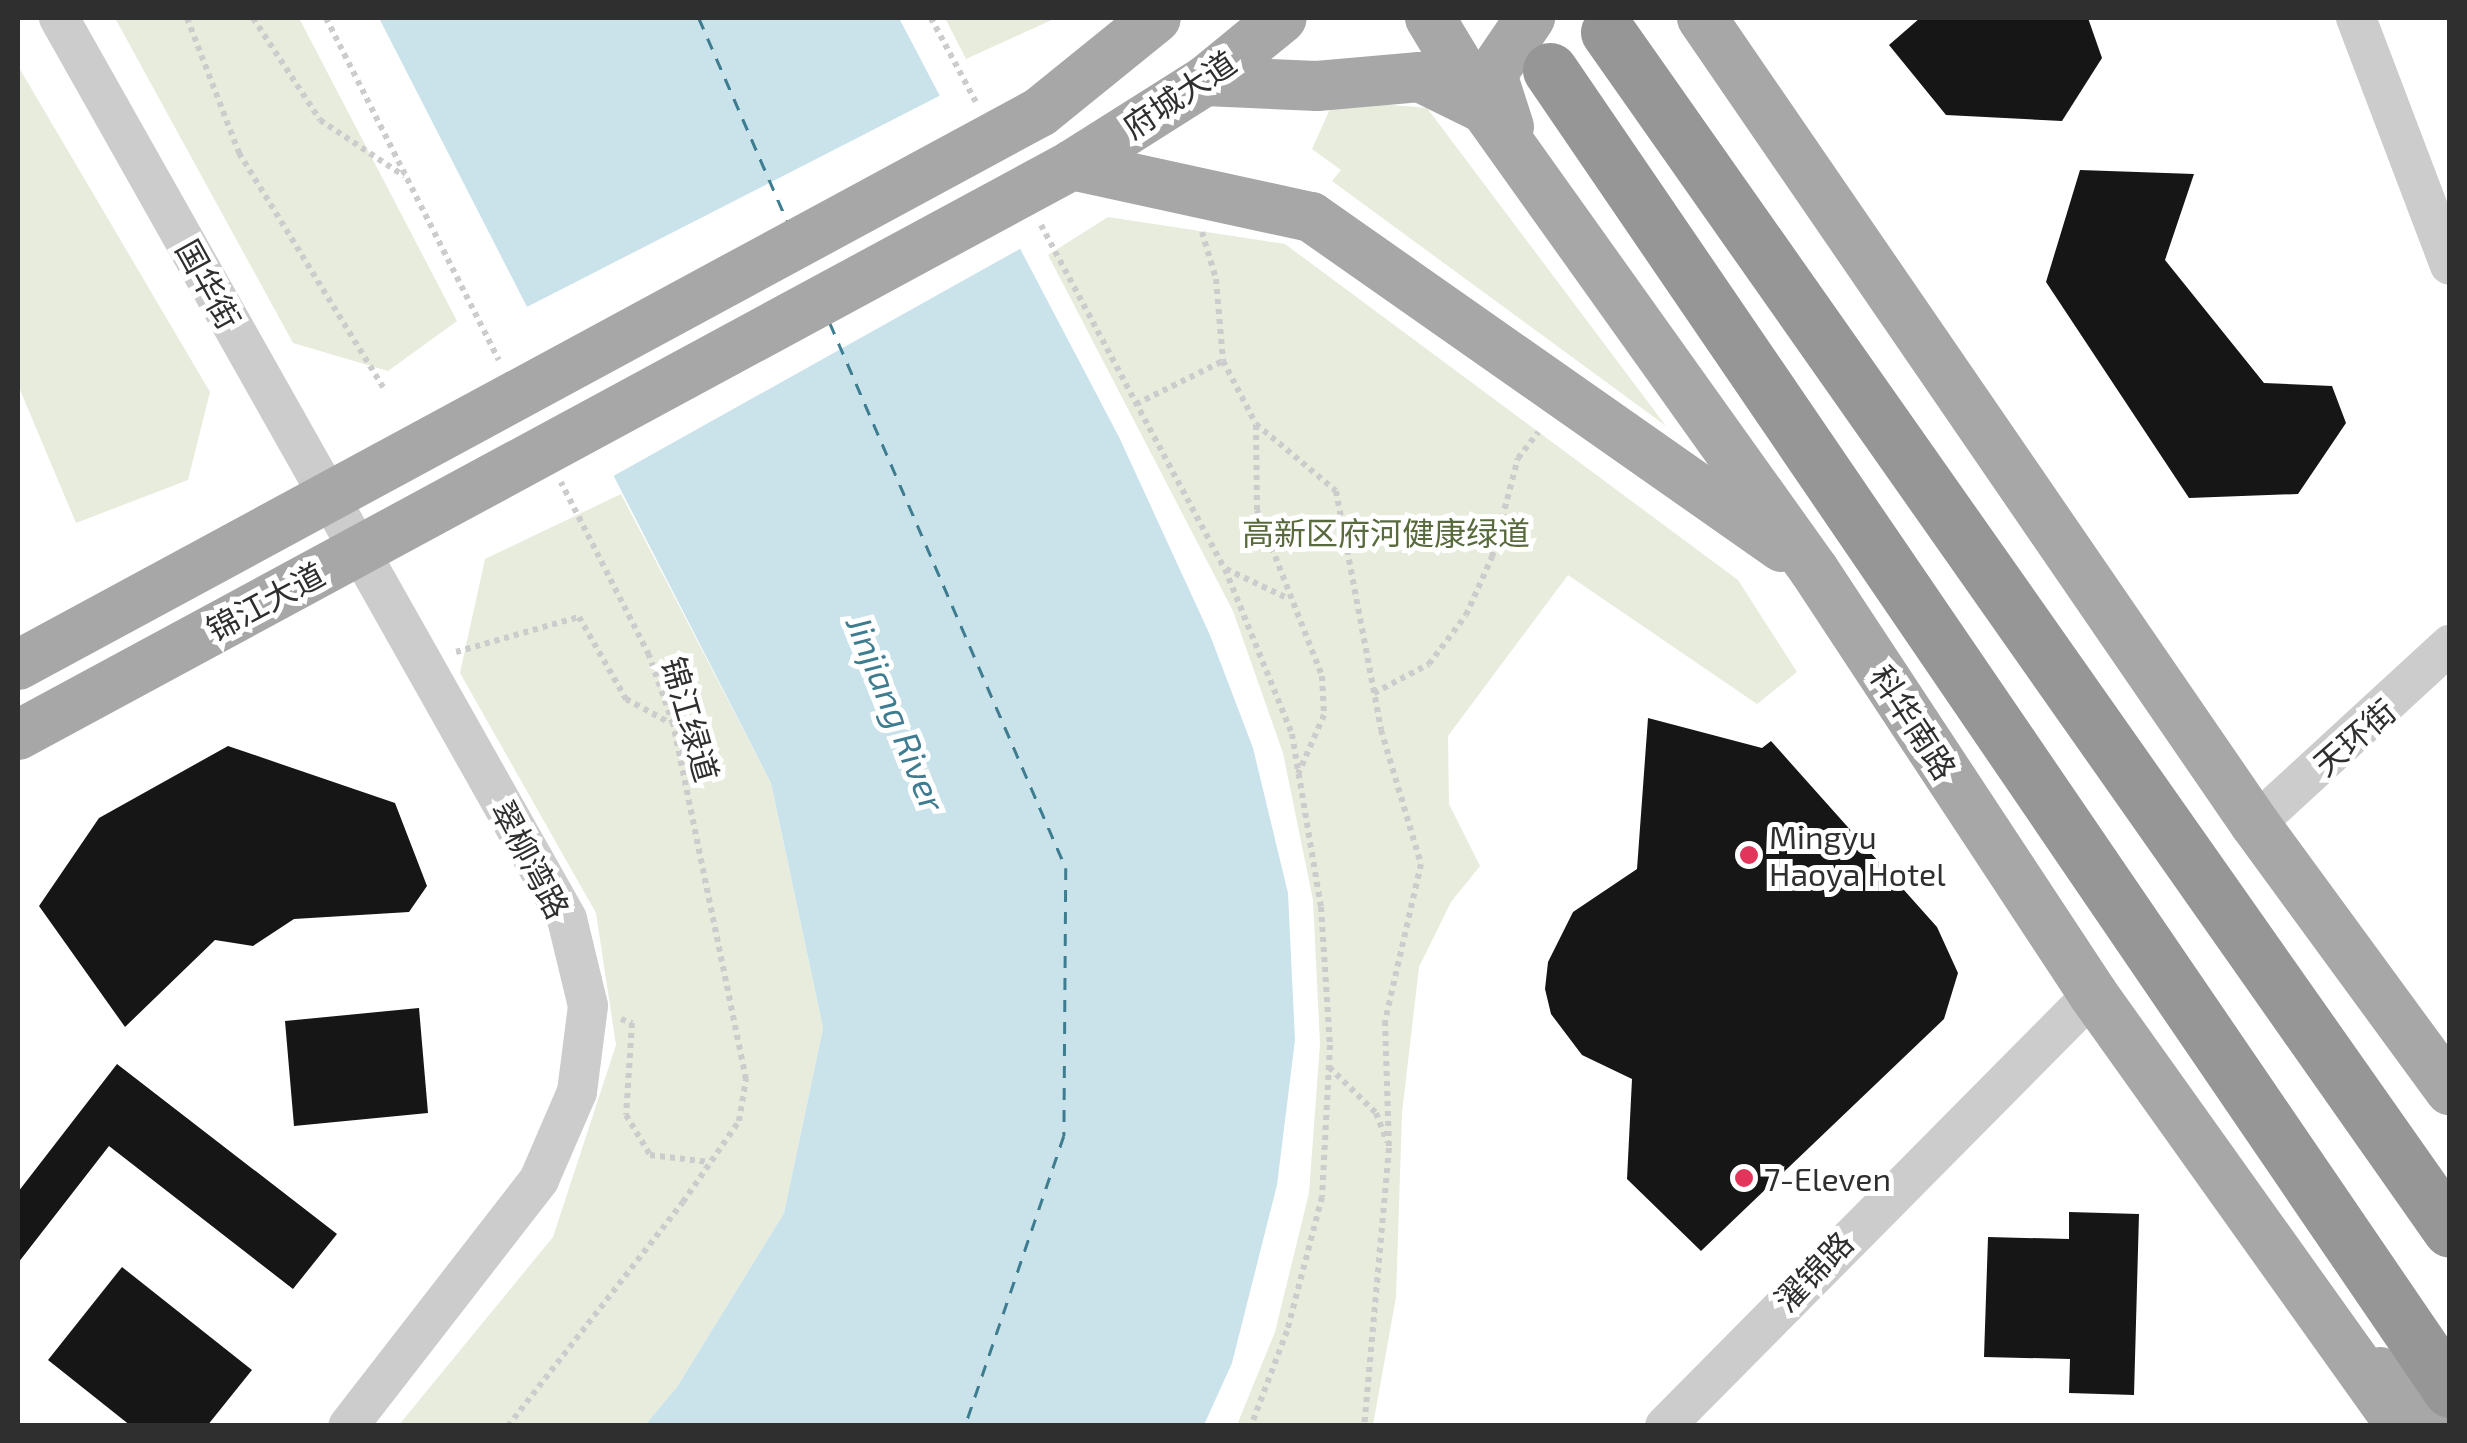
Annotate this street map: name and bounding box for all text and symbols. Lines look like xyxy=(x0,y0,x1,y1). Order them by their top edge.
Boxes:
street label: 府城大道 xyxy=(1115,42,1243,146)
street label: 国华街 xyxy=(169,233,249,335)
park label: 高新区府河健康绿道 xyxy=(1242,513,1530,551)
street label: 锦江大道 xyxy=(199,554,331,648)
water label: Jinjiang River xyxy=(839,609,955,817)
street label: 锦江绿道 xyxy=(655,652,727,786)
street label: 科华南路 xyxy=(1863,658,1965,786)
street label: 天环街 xyxy=(2305,691,2403,783)
street label: 翠柳湾路 xyxy=(484,793,578,925)
place label: Mingyu Haoya Hotel xyxy=(1769,818,1946,893)
marker: Mingyu Haoya Hotel xyxy=(1738,844,1760,866)
place label: 7-Eleven xyxy=(1764,1159,1891,1197)
marker: 7-Eleven xyxy=(1733,1167,1755,1189)
street label: 濯锦路 xyxy=(1766,1223,1860,1319)

